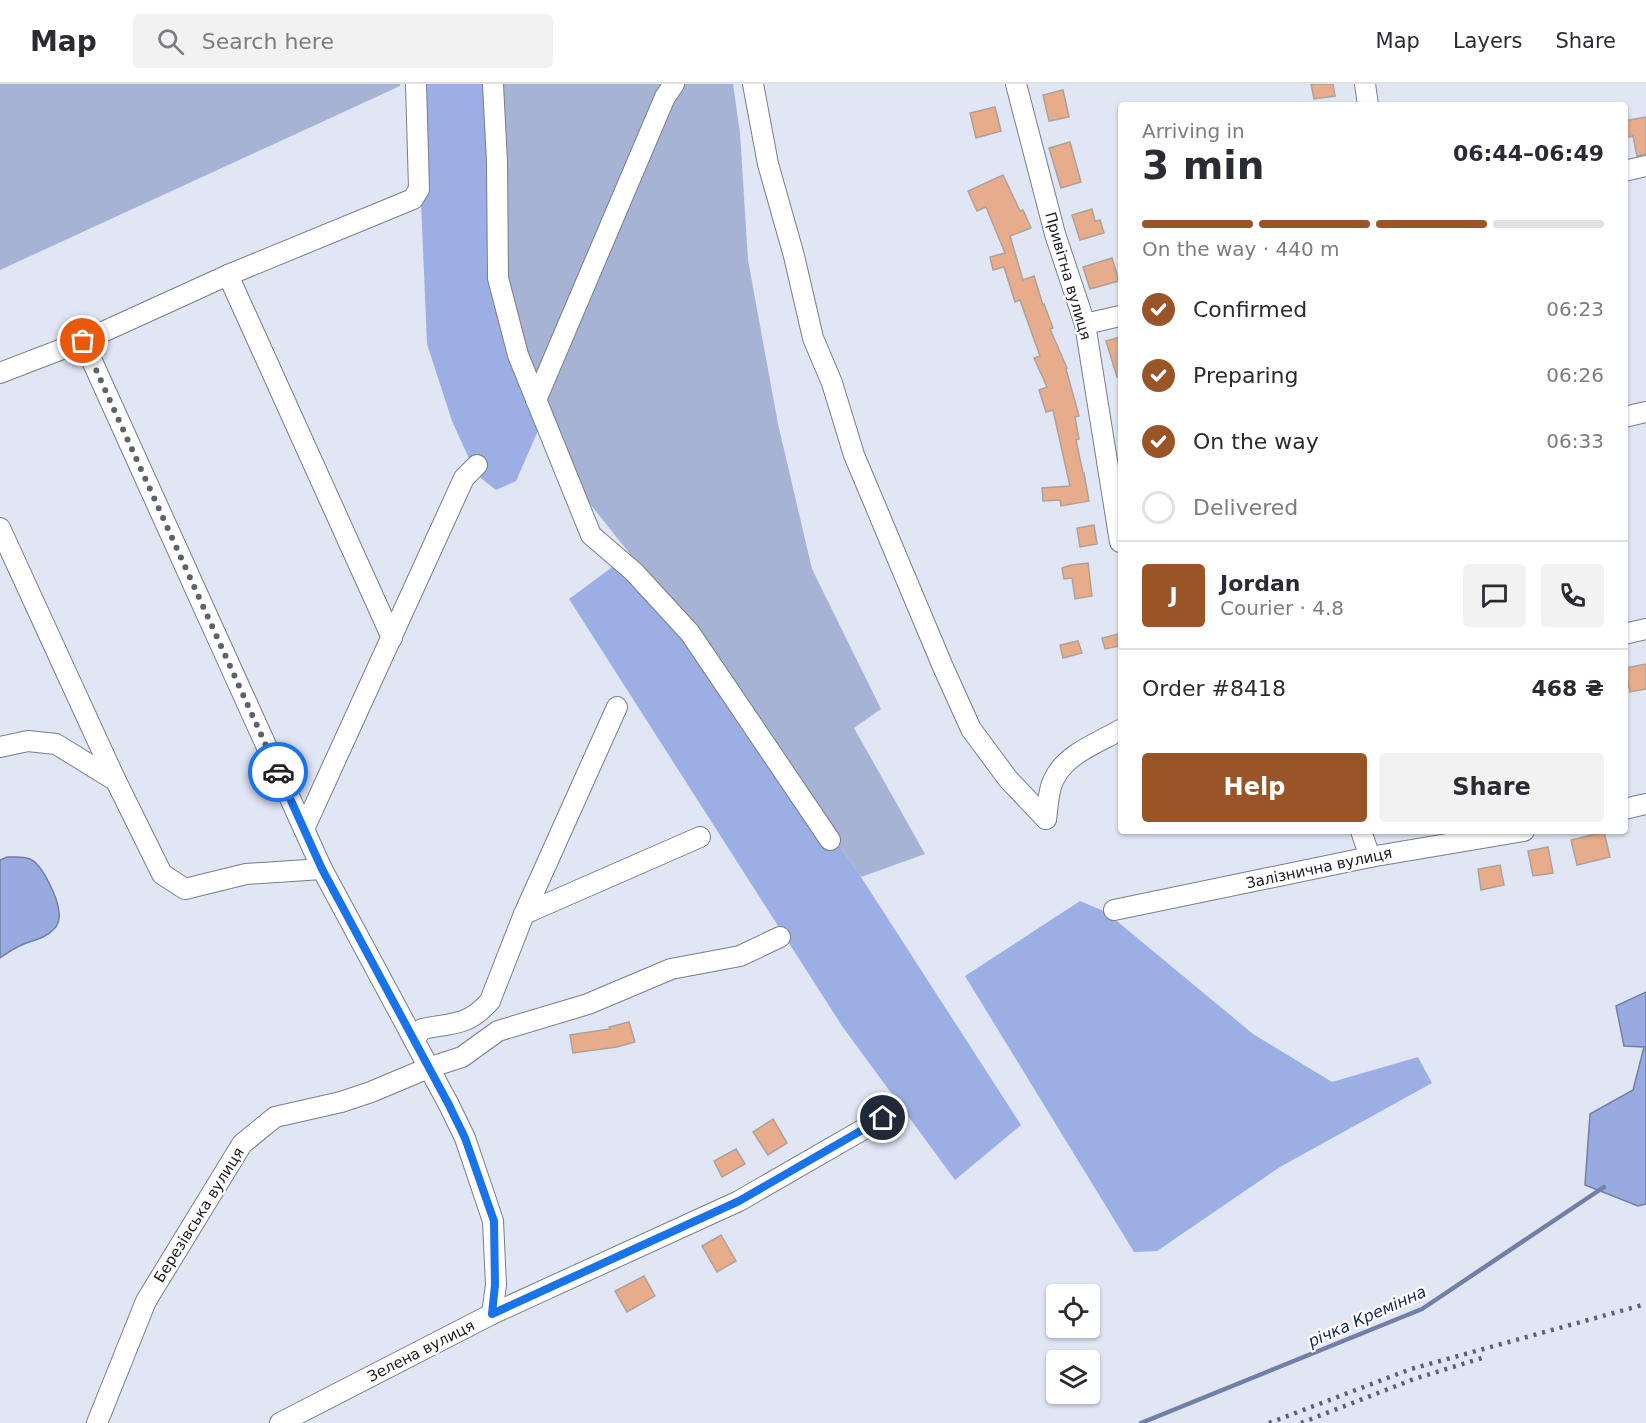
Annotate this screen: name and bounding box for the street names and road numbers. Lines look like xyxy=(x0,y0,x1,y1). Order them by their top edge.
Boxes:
street label: Привітна вулиця xyxy=(1041,210,1095,342)
street label: Залізнична вулиця xyxy=(1244,844,1394,892)
street label: Березівська вулиця xyxy=(150,1144,248,1286)
street label: Зелена вулиця xyxy=(364,1316,478,1386)

